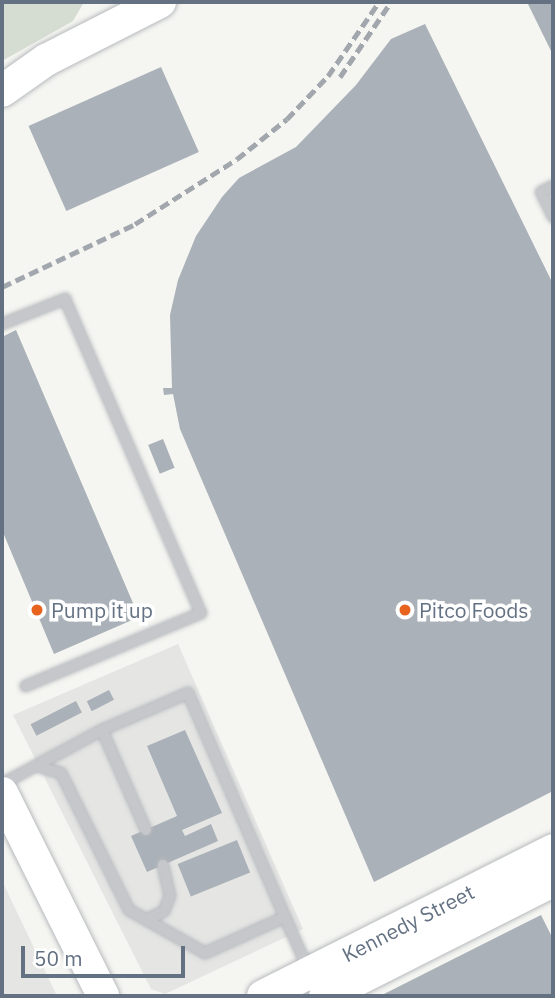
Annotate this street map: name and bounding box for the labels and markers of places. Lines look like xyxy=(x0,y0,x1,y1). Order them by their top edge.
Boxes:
place label: Pump it up xyxy=(51,597,153,623)
place label: Pitco Foods xyxy=(419,597,529,623)
marker: Pump it up xyxy=(29,602,45,618)
marker: Pitco Foods xyxy=(397,602,413,618)

